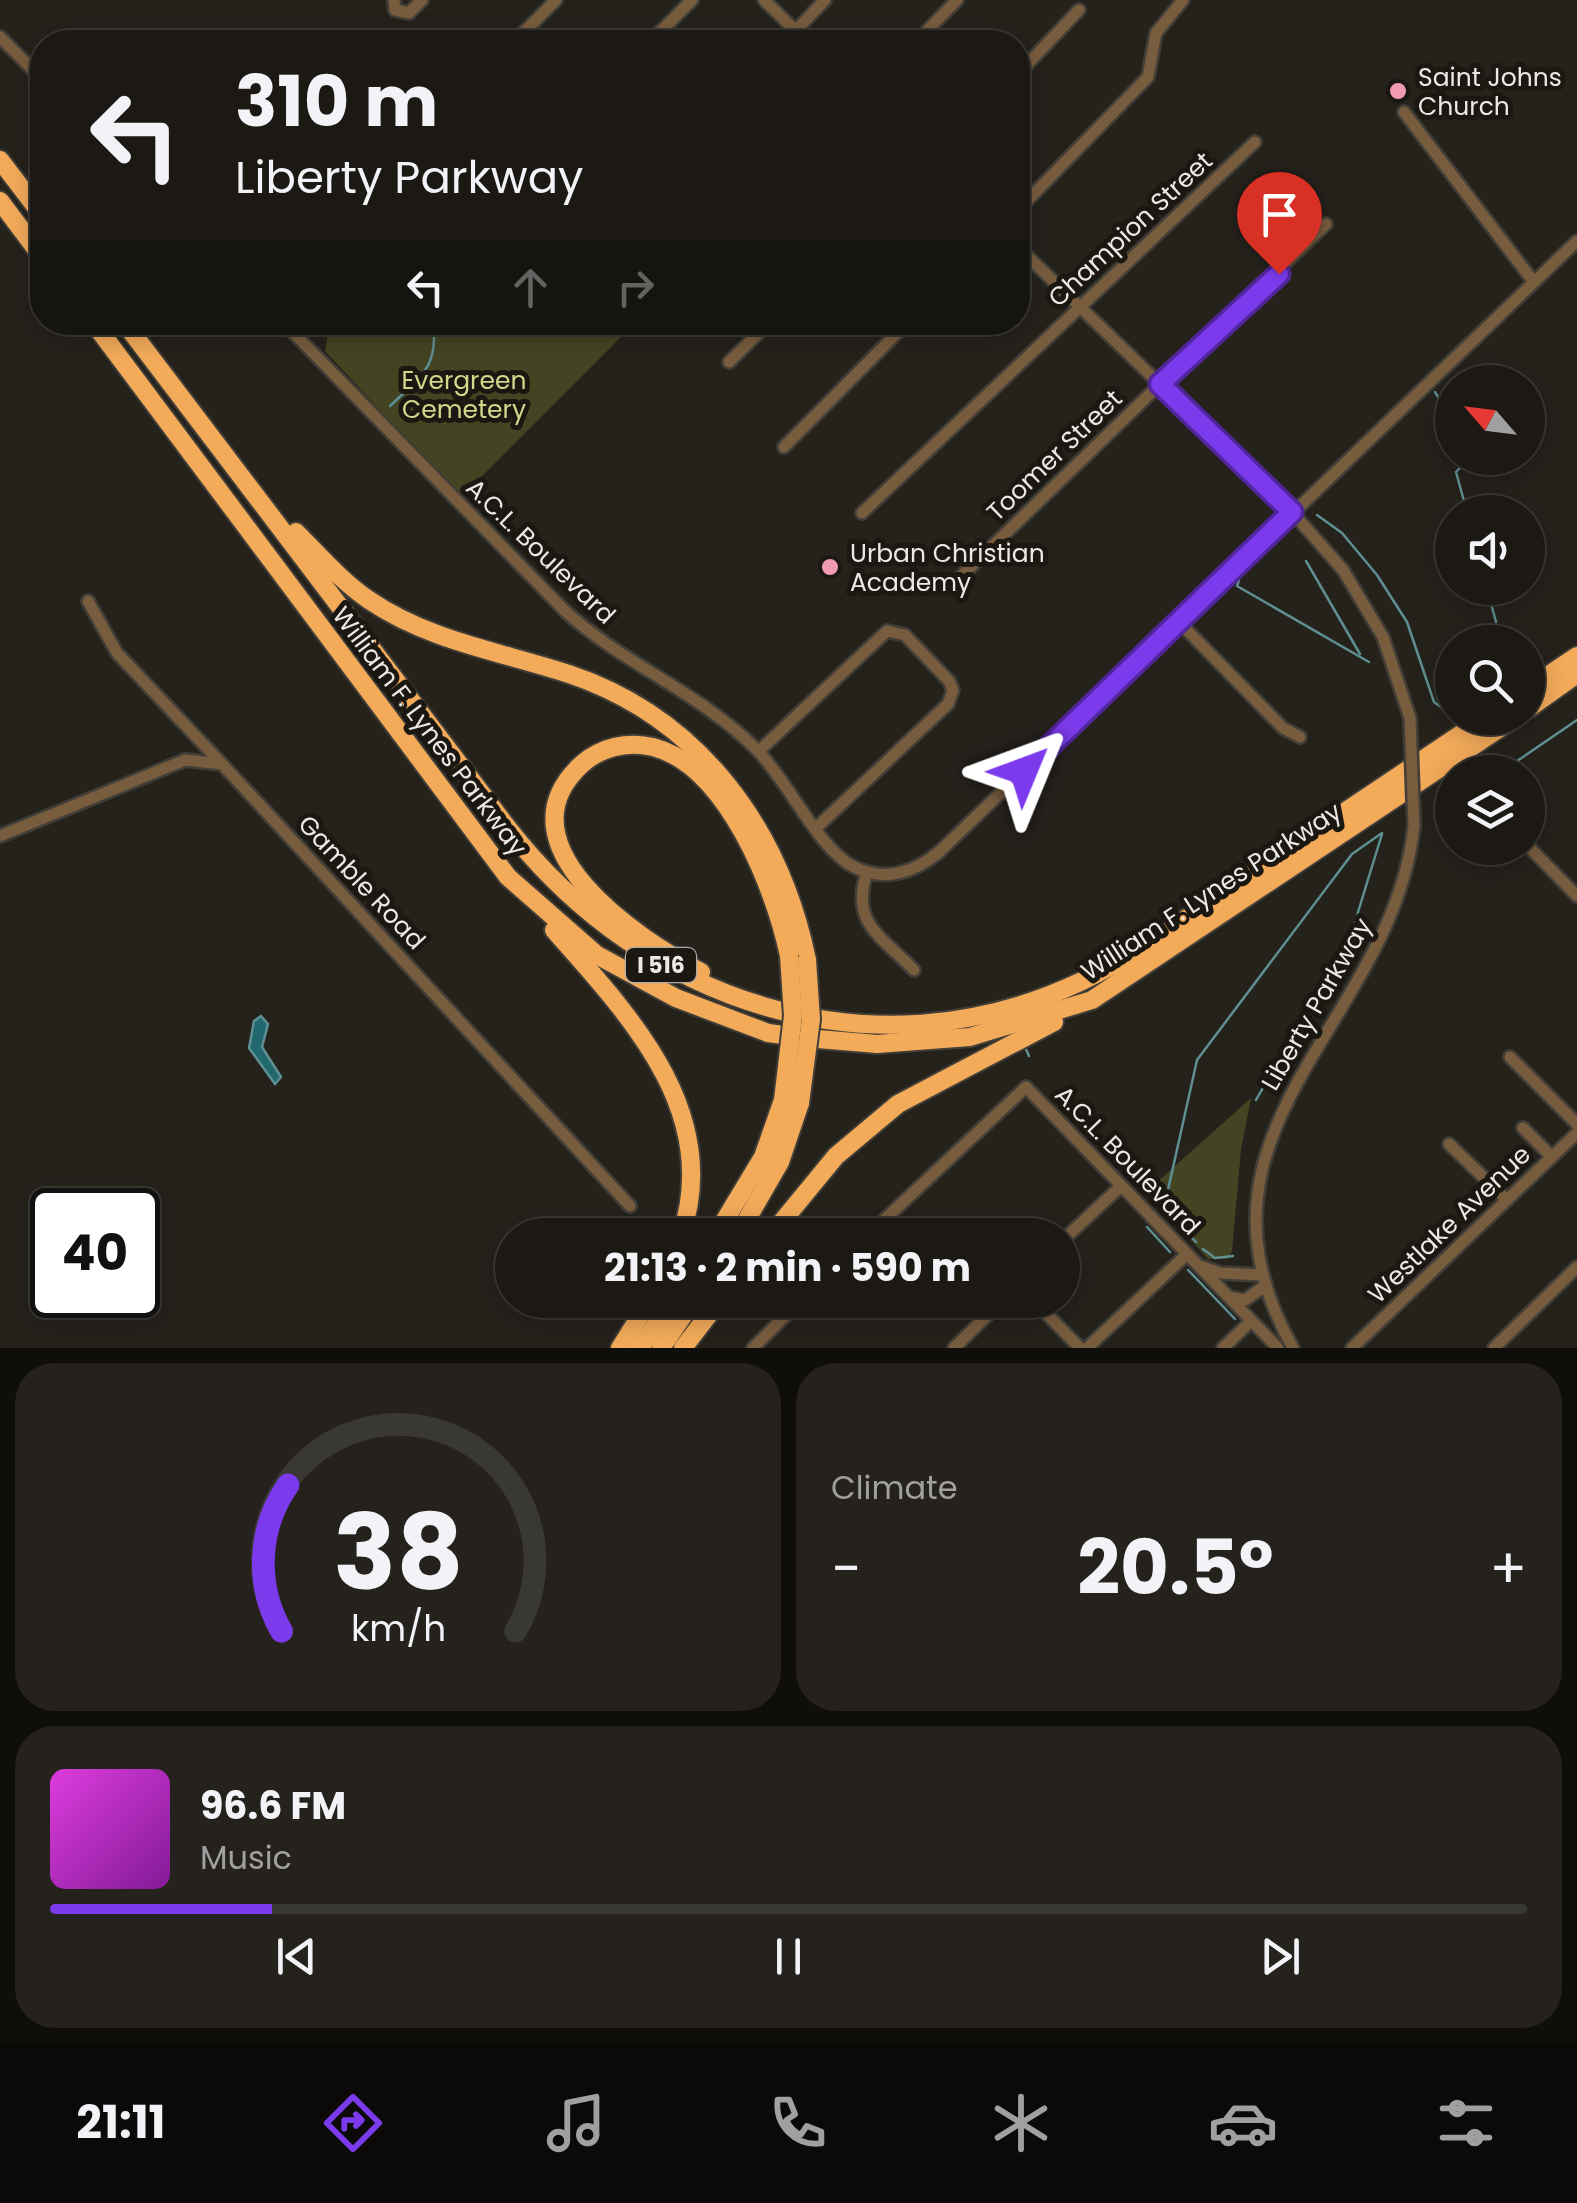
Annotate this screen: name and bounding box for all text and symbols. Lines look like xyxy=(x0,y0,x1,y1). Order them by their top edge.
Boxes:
text: 310 m xyxy=(235,52,438,151)
place label: Saint Johns Church xyxy=(1418,60,1562,124)
icon: left xyxy=(70,70,200,200)
marker: Saint Johns Church xyxy=(1387,80,1409,102)
street label: Champion Street xyxy=(1041,144,1220,315)
text: Liberty Parkway xyxy=(235,146,583,209)
pin xyxy=(1237,172,1322,275)
icon: arrive xyxy=(1252,187,1307,242)
icon: left xyxy=(398,260,453,315)
icon: ahead xyxy=(503,260,558,315)
icon: right xyxy=(608,260,663,315)
park label: Evergreen Cemetery xyxy=(402,363,526,427)
north arrow xyxy=(1435,365,1545,475)
map controls xyxy=(1435,365,1545,865)
street label: Toomer Street xyxy=(979,382,1130,529)
street label: A.C.L. Boulevard xyxy=(458,471,623,632)
button: sound xyxy=(1435,495,1545,605)
place label: Urban Christian Academy xyxy=(850,536,1045,600)
marker: Urban Christian Academy xyxy=(819,556,841,578)
street label: William F. Lynes Parkway xyxy=(324,599,535,863)
button: search xyxy=(1435,625,1545,735)
position arrow xyxy=(972,719,1076,823)
button: layers xyxy=(1435,755,1545,865)
street label: William F. Lynes Parkway xyxy=(1074,794,1348,989)
street label: Gamble Road xyxy=(290,807,433,957)
street label: Liberty Parkway xyxy=(1253,912,1380,1097)
road number: I 516 xyxy=(626,948,696,982)
street label: A.C.L. Boulevard xyxy=(1047,1078,1208,1243)
street label: Westlake Avenue xyxy=(1360,1137,1538,1311)
speed limit sign: 40 xyxy=(30,1188,160,1318)
text: 21:13 · 2 min · 590 m xyxy=(604,1241,971,1294)
text: Climate xyxy=(831,1465,958,1510)
text: 38 xyxy=(333,1480,463,1625)
text: 20.5° xyxy=(1077,1515,1274,1620)
text: − xyxy=(831,1530,861,1607)
text: + xyxy=(1489,1530,1527,1607)
text: km/h xyxy=(350,1603,446,1654)
text: 96.6 FM xyxy=(200,1779,346,1832)
text: Music xyxy=(200,1835,292,1880)
icon: previous xyxy=(269,1929,324,1984)
icon: pause xyxy=(761,1929,816,1984)
icon: next xyxy=(1253,1929,1308,1984)
icon: directions xyxy=(318,2088,388,2158)
icon: music xyxy=(541,2088,611,2158)
icon: phone xyxy=(763,2088,833,2158)
icon: climate xyxy=(986,2088,1056,2158)
icon: car xyxy=(1208,2088,1278,2158)
icon: filters xyxy=(1431,2088,1501,2158)
text: 21:11 xyxy=(76,2091,166,2154)

